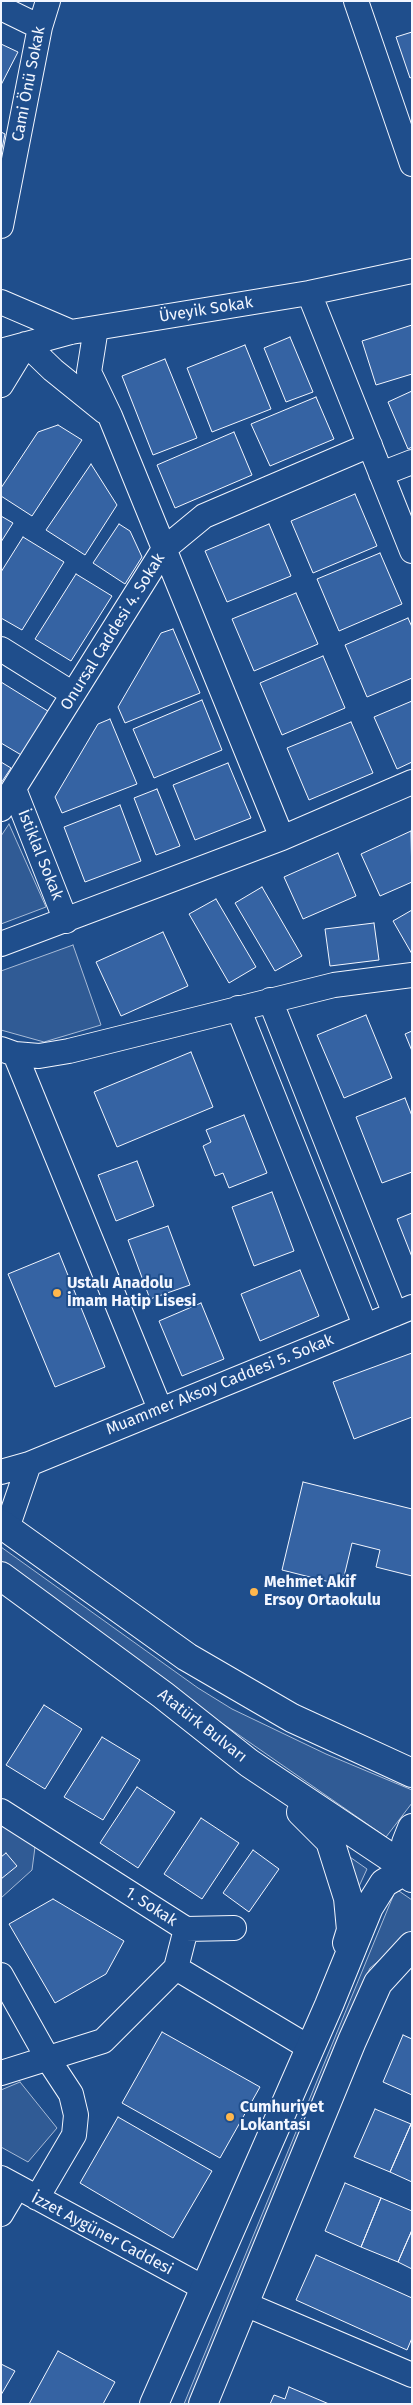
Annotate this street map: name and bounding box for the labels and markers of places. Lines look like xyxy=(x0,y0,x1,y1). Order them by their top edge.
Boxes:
place label: Ustalı Anadolu İmam Hatip Lisesi xyxy=(67,1274,196,1312)
marker: Ustalı Anadolu İmam Hatip Lisesi xyxy=(51,1287,63,1299)
place label: Mehmet Akif Ersoy Ortaokulu xyxy=(264,1573,381,1611)
marker: Mehmet Akif Ersoy Ortaokulu xyxy=(248,1586,260,1598)
place label: Cumhuriyet Lokantası xyxy=(240,2098,324,2136)
marker: Cumhuriyet Lokantası xyxy=(224,2111,236,2123)

